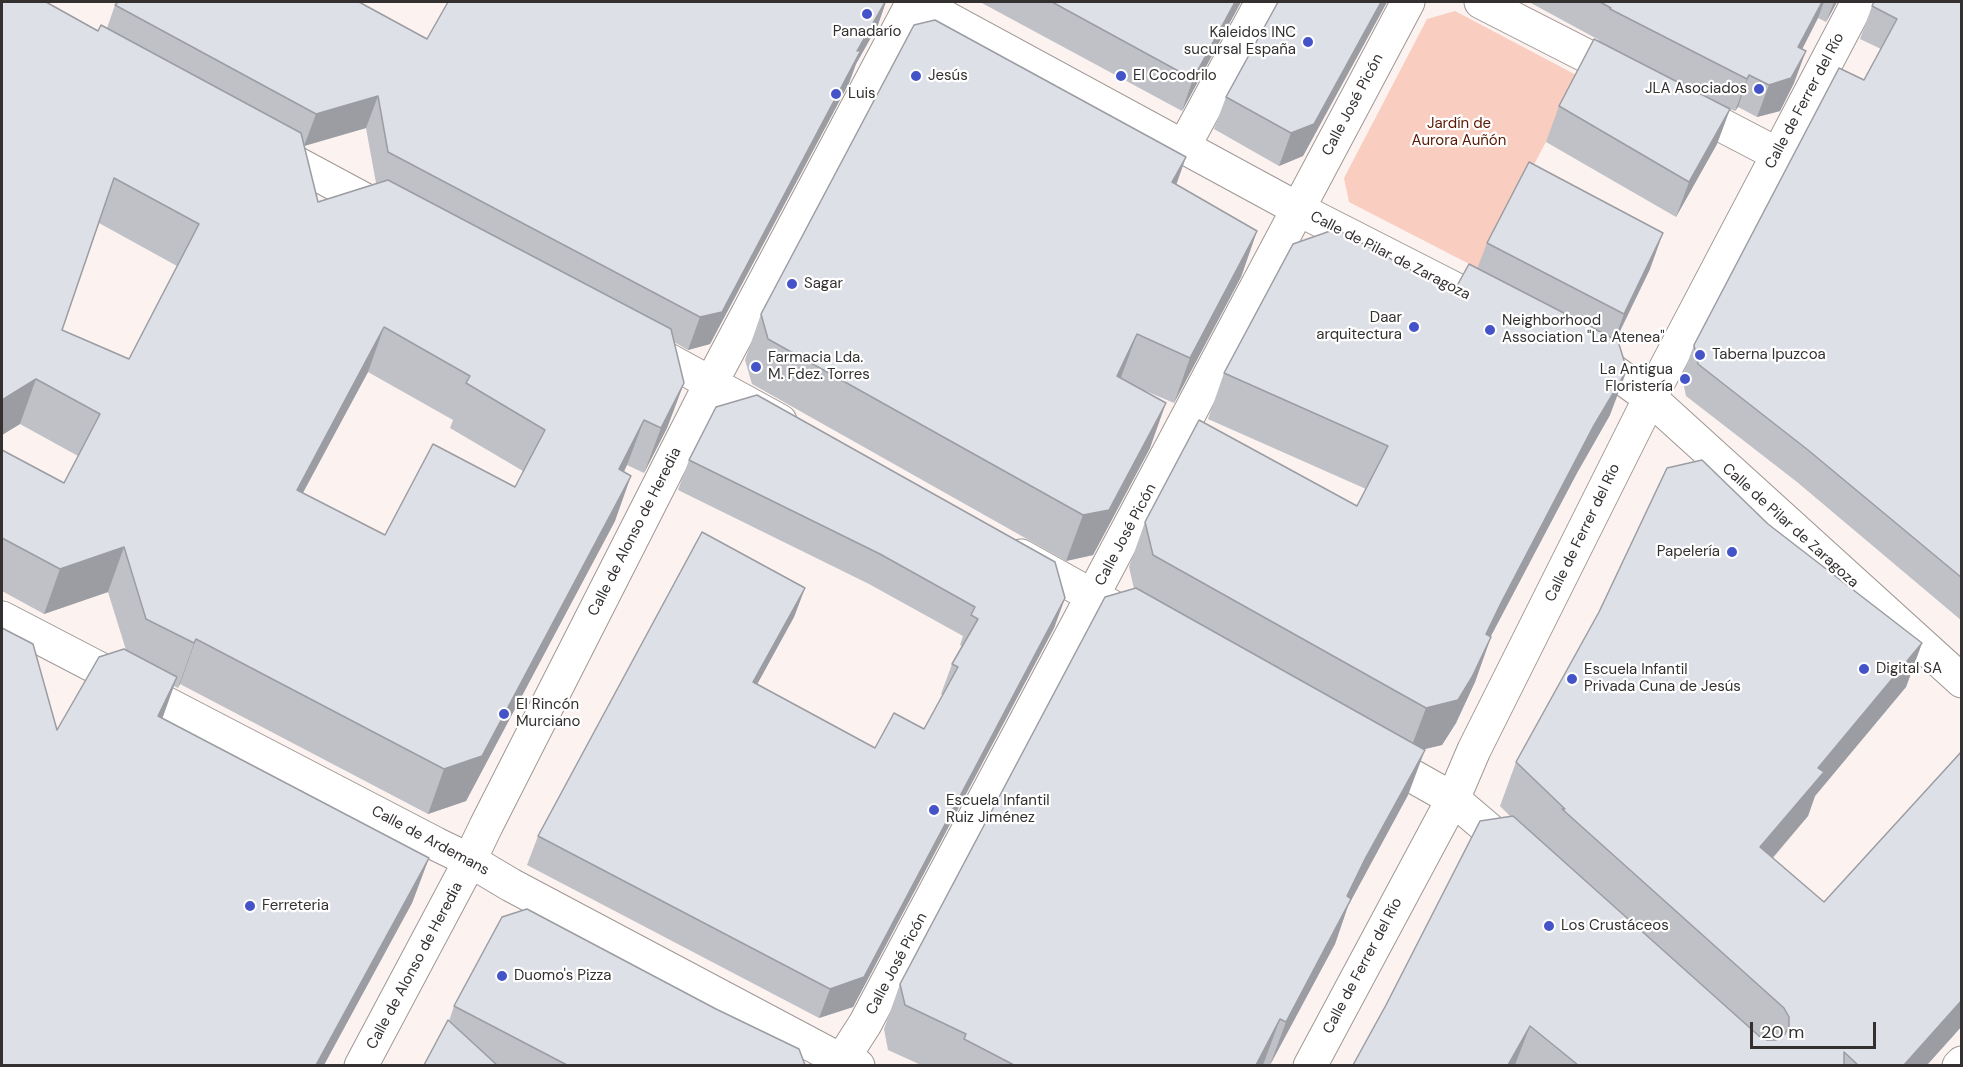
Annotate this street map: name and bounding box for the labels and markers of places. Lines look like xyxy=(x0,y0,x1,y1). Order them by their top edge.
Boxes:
marker: Panadarío xyxy=(860,7,874,21)
place label: Panadarío xyxy=(833,23,901,41)
place label: Kaleidos INC sucursal España xyxy=(1184,24,1296,59)
marker: Kaleidos INC sucursal España xyxy=(1301,35,1315,49)
place label: Jesús xyxy=(928,67,968,85)
place label: El Cocodrilo xyxy=(1133,67,1217,85)
marker: Jesús xyxy=(909,69,923,83)
marker: El Cocodrilo xyxy=(1114,69,1128,83)
place label: JLA Asociados xyxy=(1645,80,1747,98)
marker: JLA Asociados xyxy=(1752,82,1766,96)
place label: Luis xyxy=(848,85,876,103)
marker: Luis xyxy=(829,87,843,101)
place label: Sagar xyxy=(804,275,843,293)
marker: Sagar xyxy=(785,277,799,291)
place label: Daar arquitectura xyxy=(1316,309,1402,344)
place label: Neighborhood Association "La Atenea" xyxy=(1502,312,1665,347)
marker: Daar arquitectura xyxy=(1407,320,1421,334)
marker: Neighborhood Association "La Atenea" xyxy=(1483,323,1497,337)
place label: Taberna Ipuzcoa xyxy=(1712,346,1826,364)
marker: Taberna Ipuzcoa xyxy=(1693,348,1707,362)
place label: Farmacia Lda. M. Fdez. Torres xyxy=(768,349,870,384)
marker: Farmacia Lda. M. Fdez. Torres xyxy=(749,360,763,374)
place label: La Antigua Floristería xyxy=(1600,361,1673,396)
marker: La Antigua Floristería xyxy=(1678,372,1692,386)
place label: Papelería xyxy=(1657,543,1720,561)
marker: Papelería xyxy=(1725,545,1739,559)
place label: Digital SA xyxy=(1876,660,1942,678)
place label: Escuela Infantil Privada Cuna de Jesús xyxy=(1584,661,1741,696)
marker: Digital SA xyxy=(1857,662,1871,676)
marker: Escuela Infantil Privada Cuna de Jesús xyxy=(1565,672,1579,686)
place label: El Rincón Murciano xyxy=(516,696,580,731)
marker: El Rincón Murciano xyxy=(497,707,511,721)
place label: Escuela Infantil Ruiz Jiménez xyxy=(946,792,1050,827)
marker: Escuela Infantil Ruiz Jiménez xyxy=(927,803,941,817)
place label: Ferreteria xyxy=(262,897,329,915)
marker: Ferreteria xyxy=(243,899,257,913)
place label: Los Crustáceos xyxy=(1561,917,1669,935)
marker: Los Crustáceos xyxy=(1542,919,1556,933)
place label: Duomo's Pizza xyxy=(514,967,612,985)
marker: Duomo's Pizza xyxy=(495,969,509,983)

